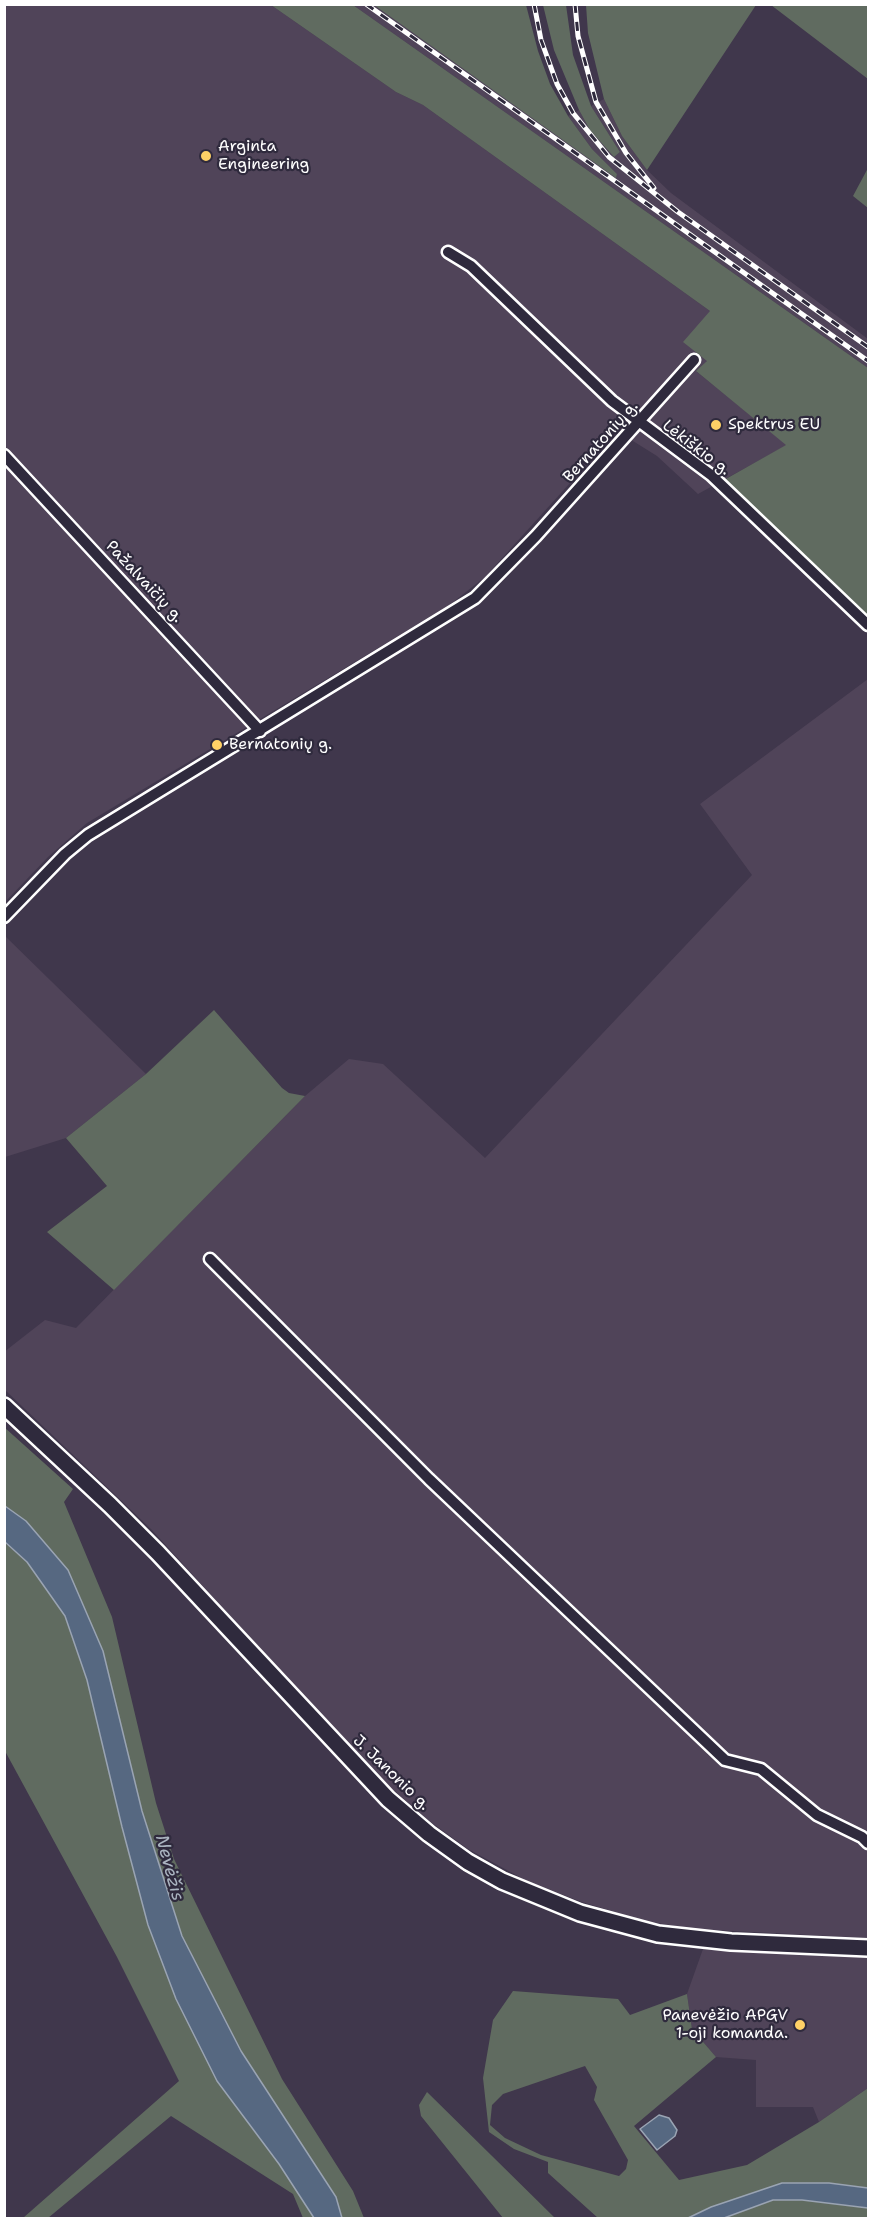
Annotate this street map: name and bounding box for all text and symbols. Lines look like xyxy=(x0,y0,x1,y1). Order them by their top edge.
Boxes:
place label: Arginta Engineering xyxy=(218,137,309,175)
marker: Arginta Engineering xyxy=(199,149,213,163)
street label: Bernatonių g. xyxy=(559,397,643,487)
place label: Spektrus EU xyxy=(728,415,820,435)
street label: Lėkiškio g. xyxy=(658,416,734,480)
marker: Spektrus EU xyxy=(709,418,723,432)
street label: Pažalvaičių g. xyxy=(101,537,187,627)
place label: Bernatonių g. xyxy=(229,735,332,755)
marker: Bernatonių g. xyxy=(210,738,224,752)
street label: J. Janonio g. xyxy=(348,1731,434,1815)
water label: Nevėžis xyxy=(150,1833,188,1903)
place label: Panevėžio APGV 1-oji komanda. xyxy=(662,2006,788,2044)
marker: Panevėžio APGV 1-oji komanda. xyxy=(793,2018,807,2032)

